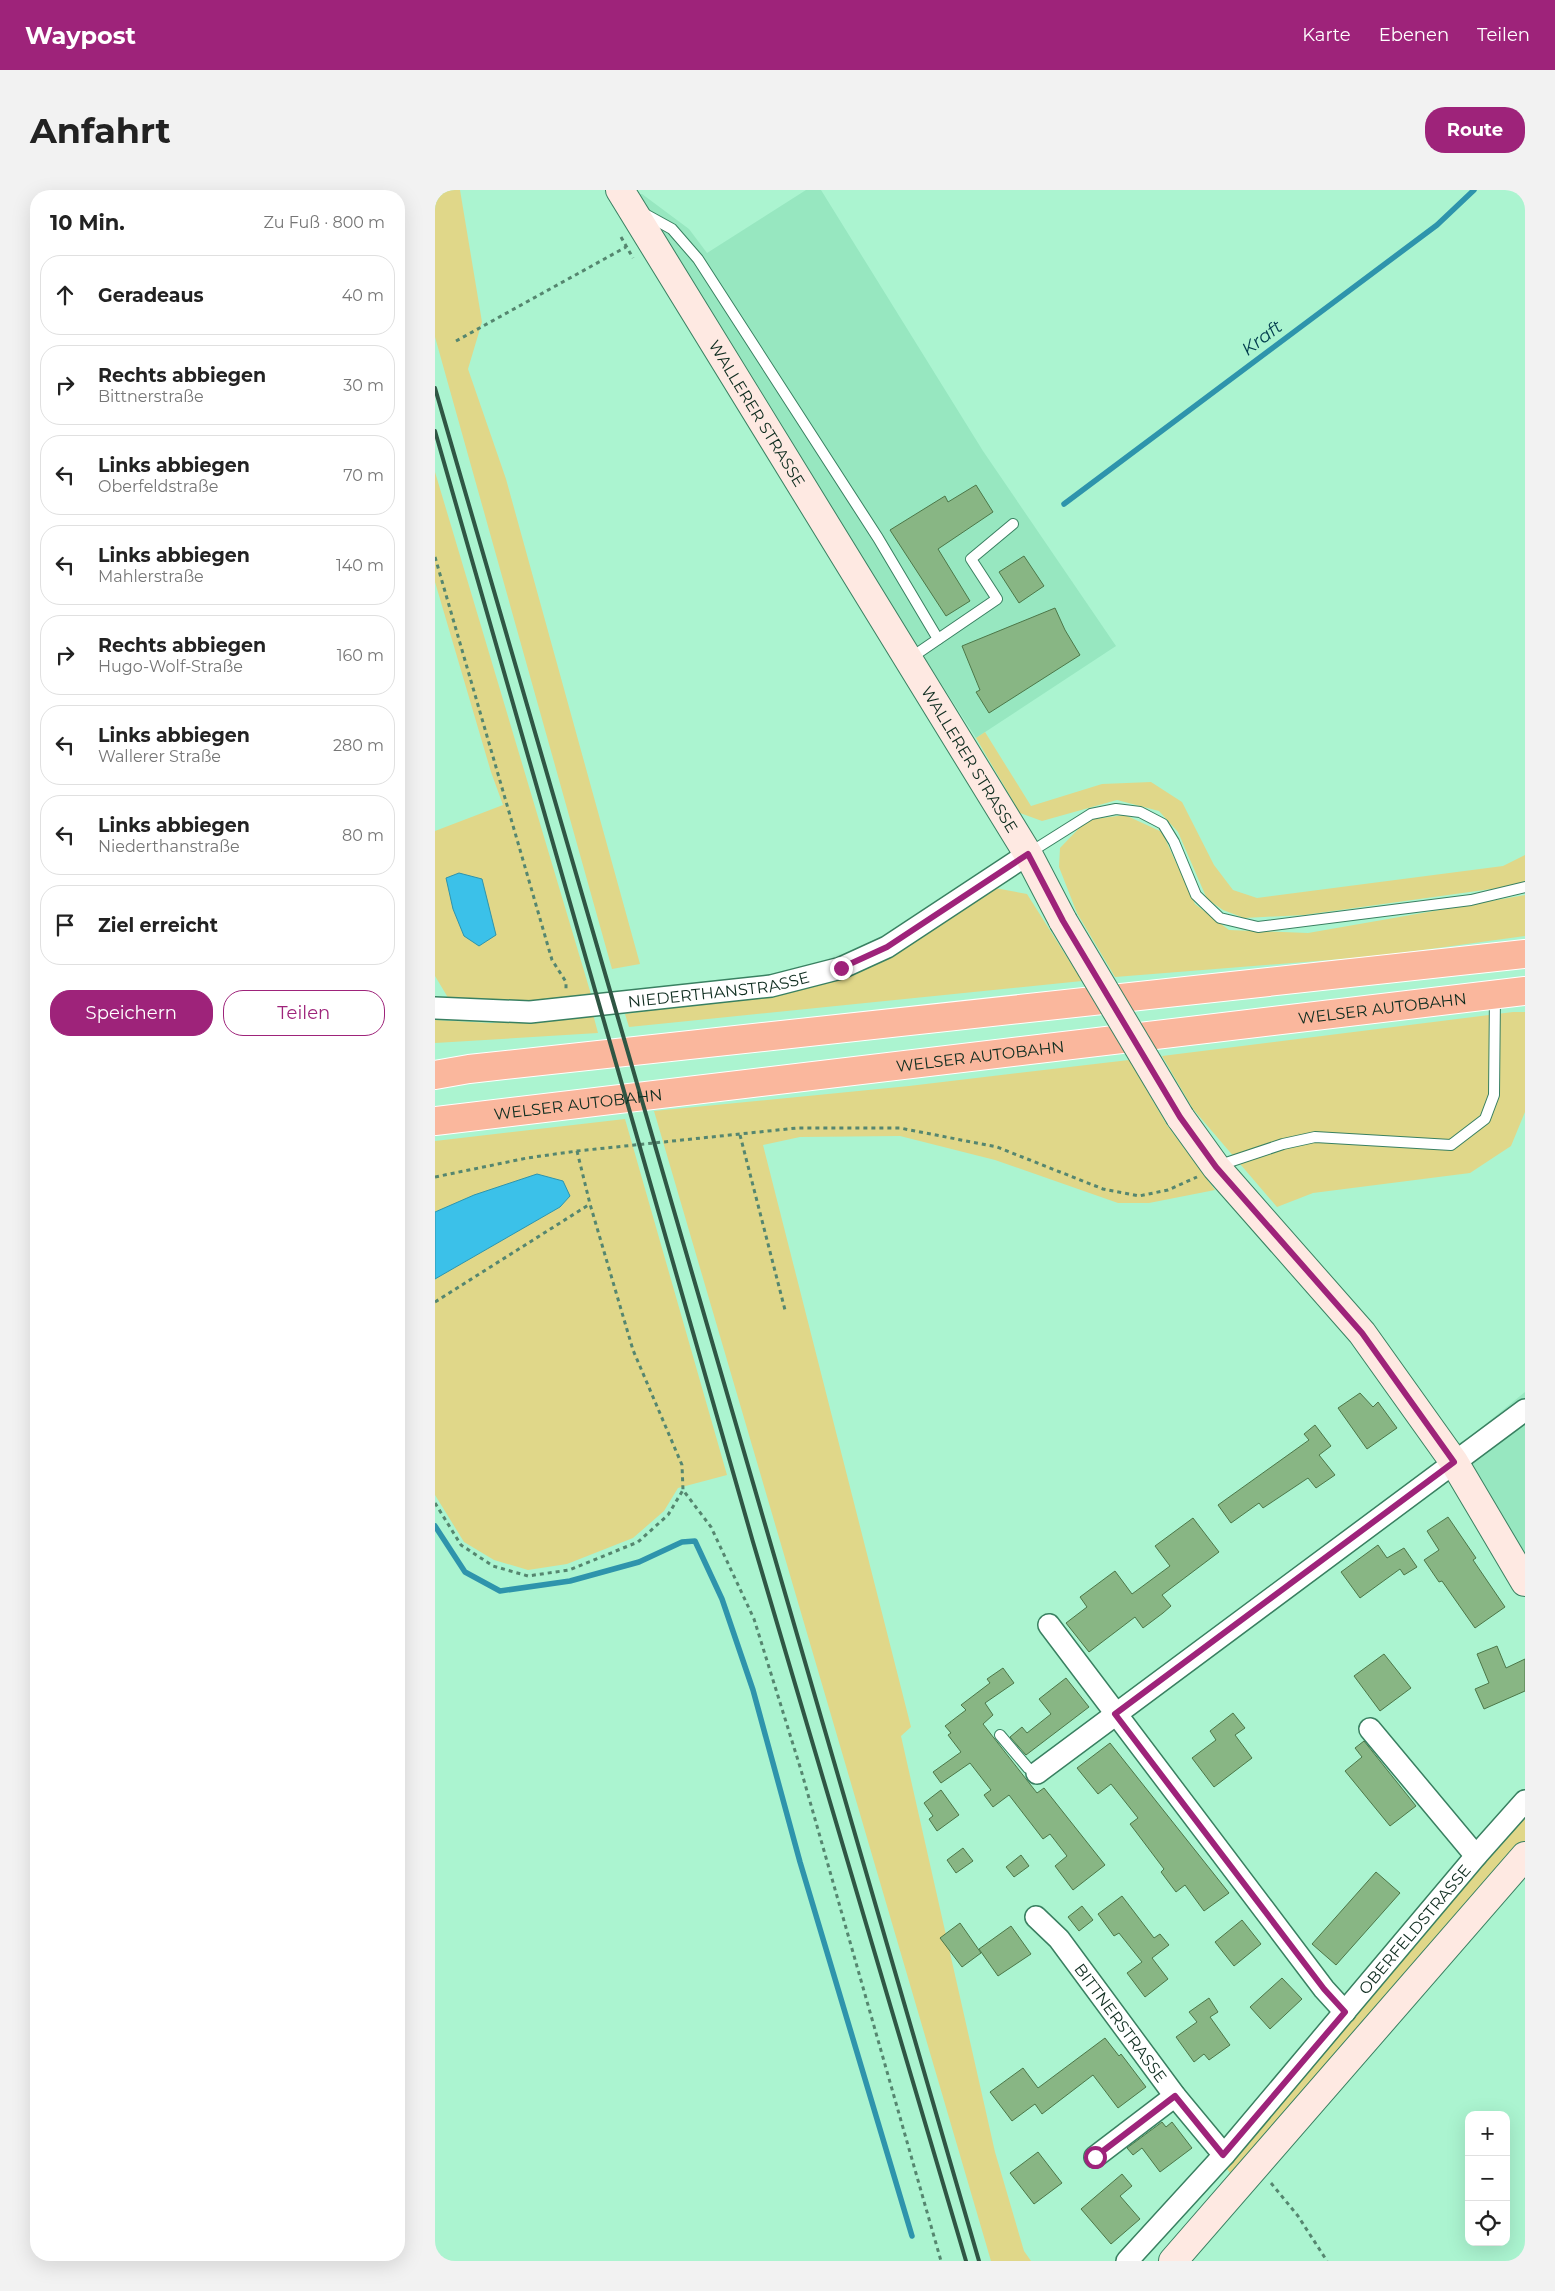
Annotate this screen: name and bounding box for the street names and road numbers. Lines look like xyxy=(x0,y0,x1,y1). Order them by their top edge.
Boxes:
street label: WALLERER STRASSE xyxy=(704,337,809,490)
street label: WALLERER STRASSE xyxy=(917,683,1022,836)
street label: NIEDERTHANSTRASSE xyxy=(627,968,811,1011)
street label: WELSER AUTOBAHN xyxy=(1297,989,1468,1028)
street label: WELSER AUTOBAHN xyxy=(895,1037,1066,1076)
street label: WELSER AUTOBAHN xyxy=(493,1085,663,1124)
street label: OBERFELDSTRASSE xyxy=(1355,1861,1475,1998)
street label: BITTNERSTRASSE xyxy=(1070,1960,1171,2086)

